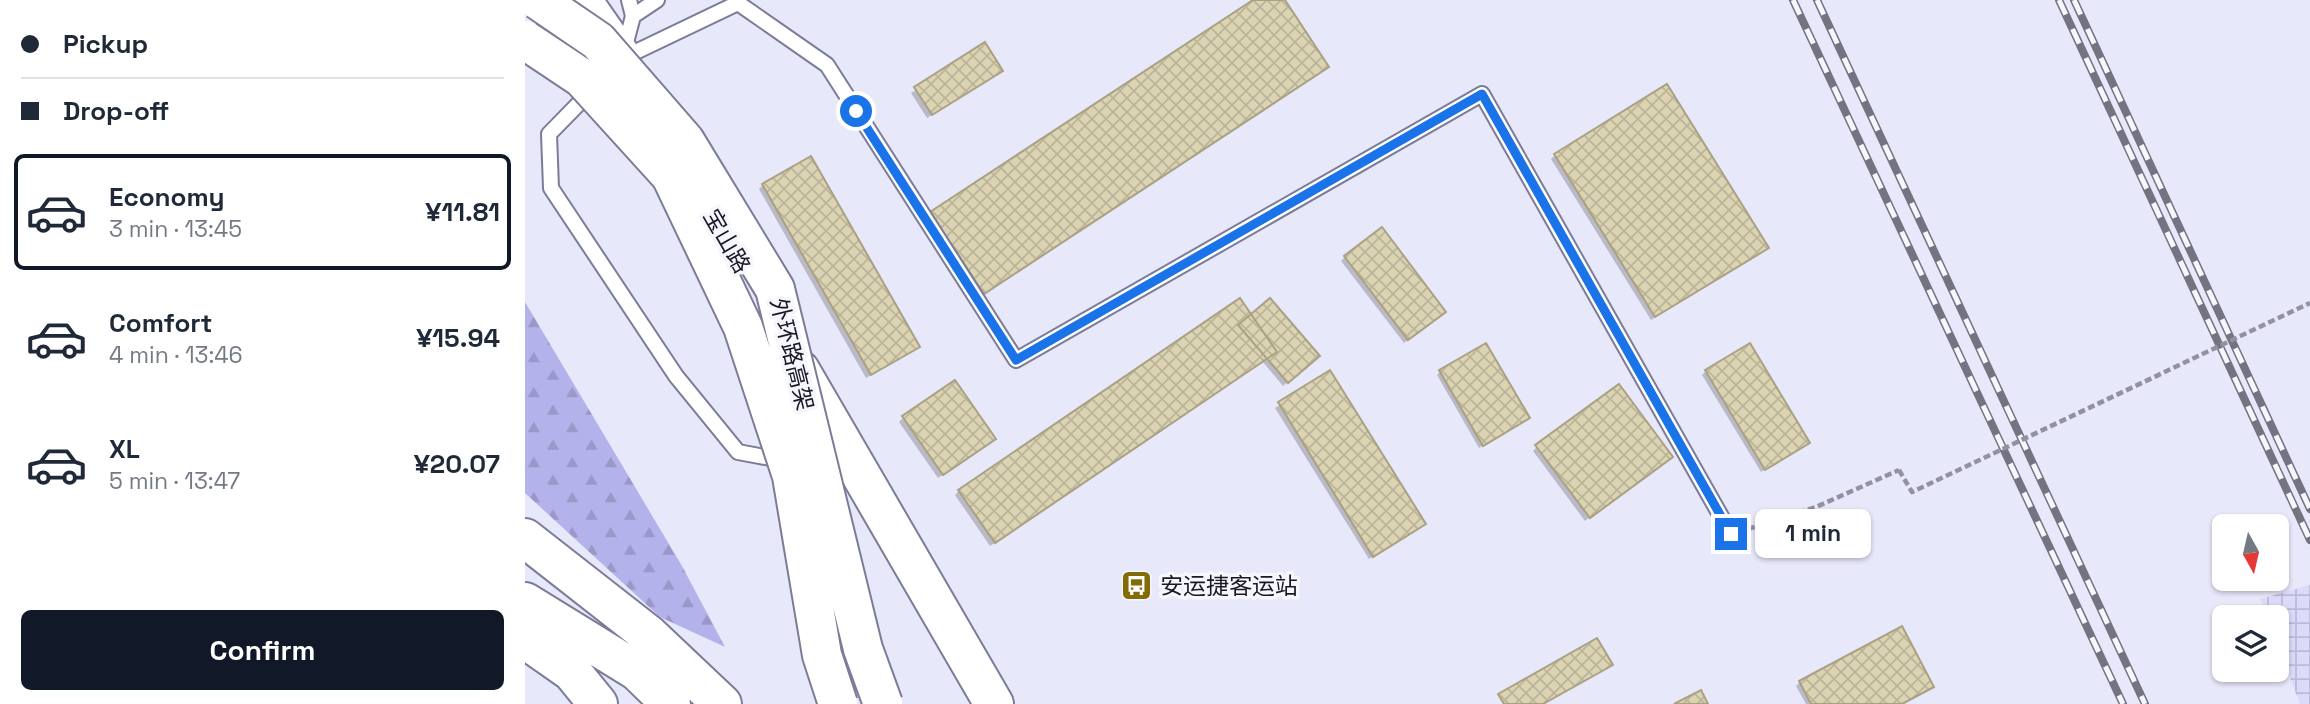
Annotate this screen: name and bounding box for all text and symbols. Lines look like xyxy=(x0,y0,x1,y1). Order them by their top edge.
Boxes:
text: Pickup xyxy=(63,27,148,61)
text: Drop-off xyxy=(63,94,169,128)
route start xyxy=(840,95,872,127)
text: Economy xyxy=(109,180,225,214)
icon: car xyxy=(25,181,88,244)
text: ¥11.81 xyxy=(425,195,500,229)
street label: 宝山路 xyxy=(697,204,757,278)
text: 3 min · 13:45 xyxy=(109,214,242,244)
street label: 外环路高架 xyxy=(764,295,820,413)
text: Comfort xyxy=(109,306,212,340)
icon: car xyxy=(25,307,88,370)
text: ¥15.94 xyxy=(416,321,500,355)
text: 4 min · 13:46 xyxy=(109,340,243,370)
text: XL xyxy=(109,432,140,466)
icon: car xyxy=(25,433,88,496)
text: ¥20.07 xyxy=(414,447,500,481)
text: 5 min · 13:47 xyxy=(109,466,240,496)
callout: 1 min xyxy=(1755,510,1871,558)
north arrow xyxy=(2212,514,2289,592)
map controls xyxy=(2212,514,2289,682)
route end xyxy=(1715,518,1747,550)
text: 1 min xyxy=(1785,518,1841,548)
bus stop icon: 安运捷客运站 xyxy=(1120,569,1154,603)
place label: 安运捷客运站 xyxy=(1160,571,1298,601)
button: layers xyxy=(2212,605,2289,682)
button: Confirm xyxy=(21,610,504,690)

